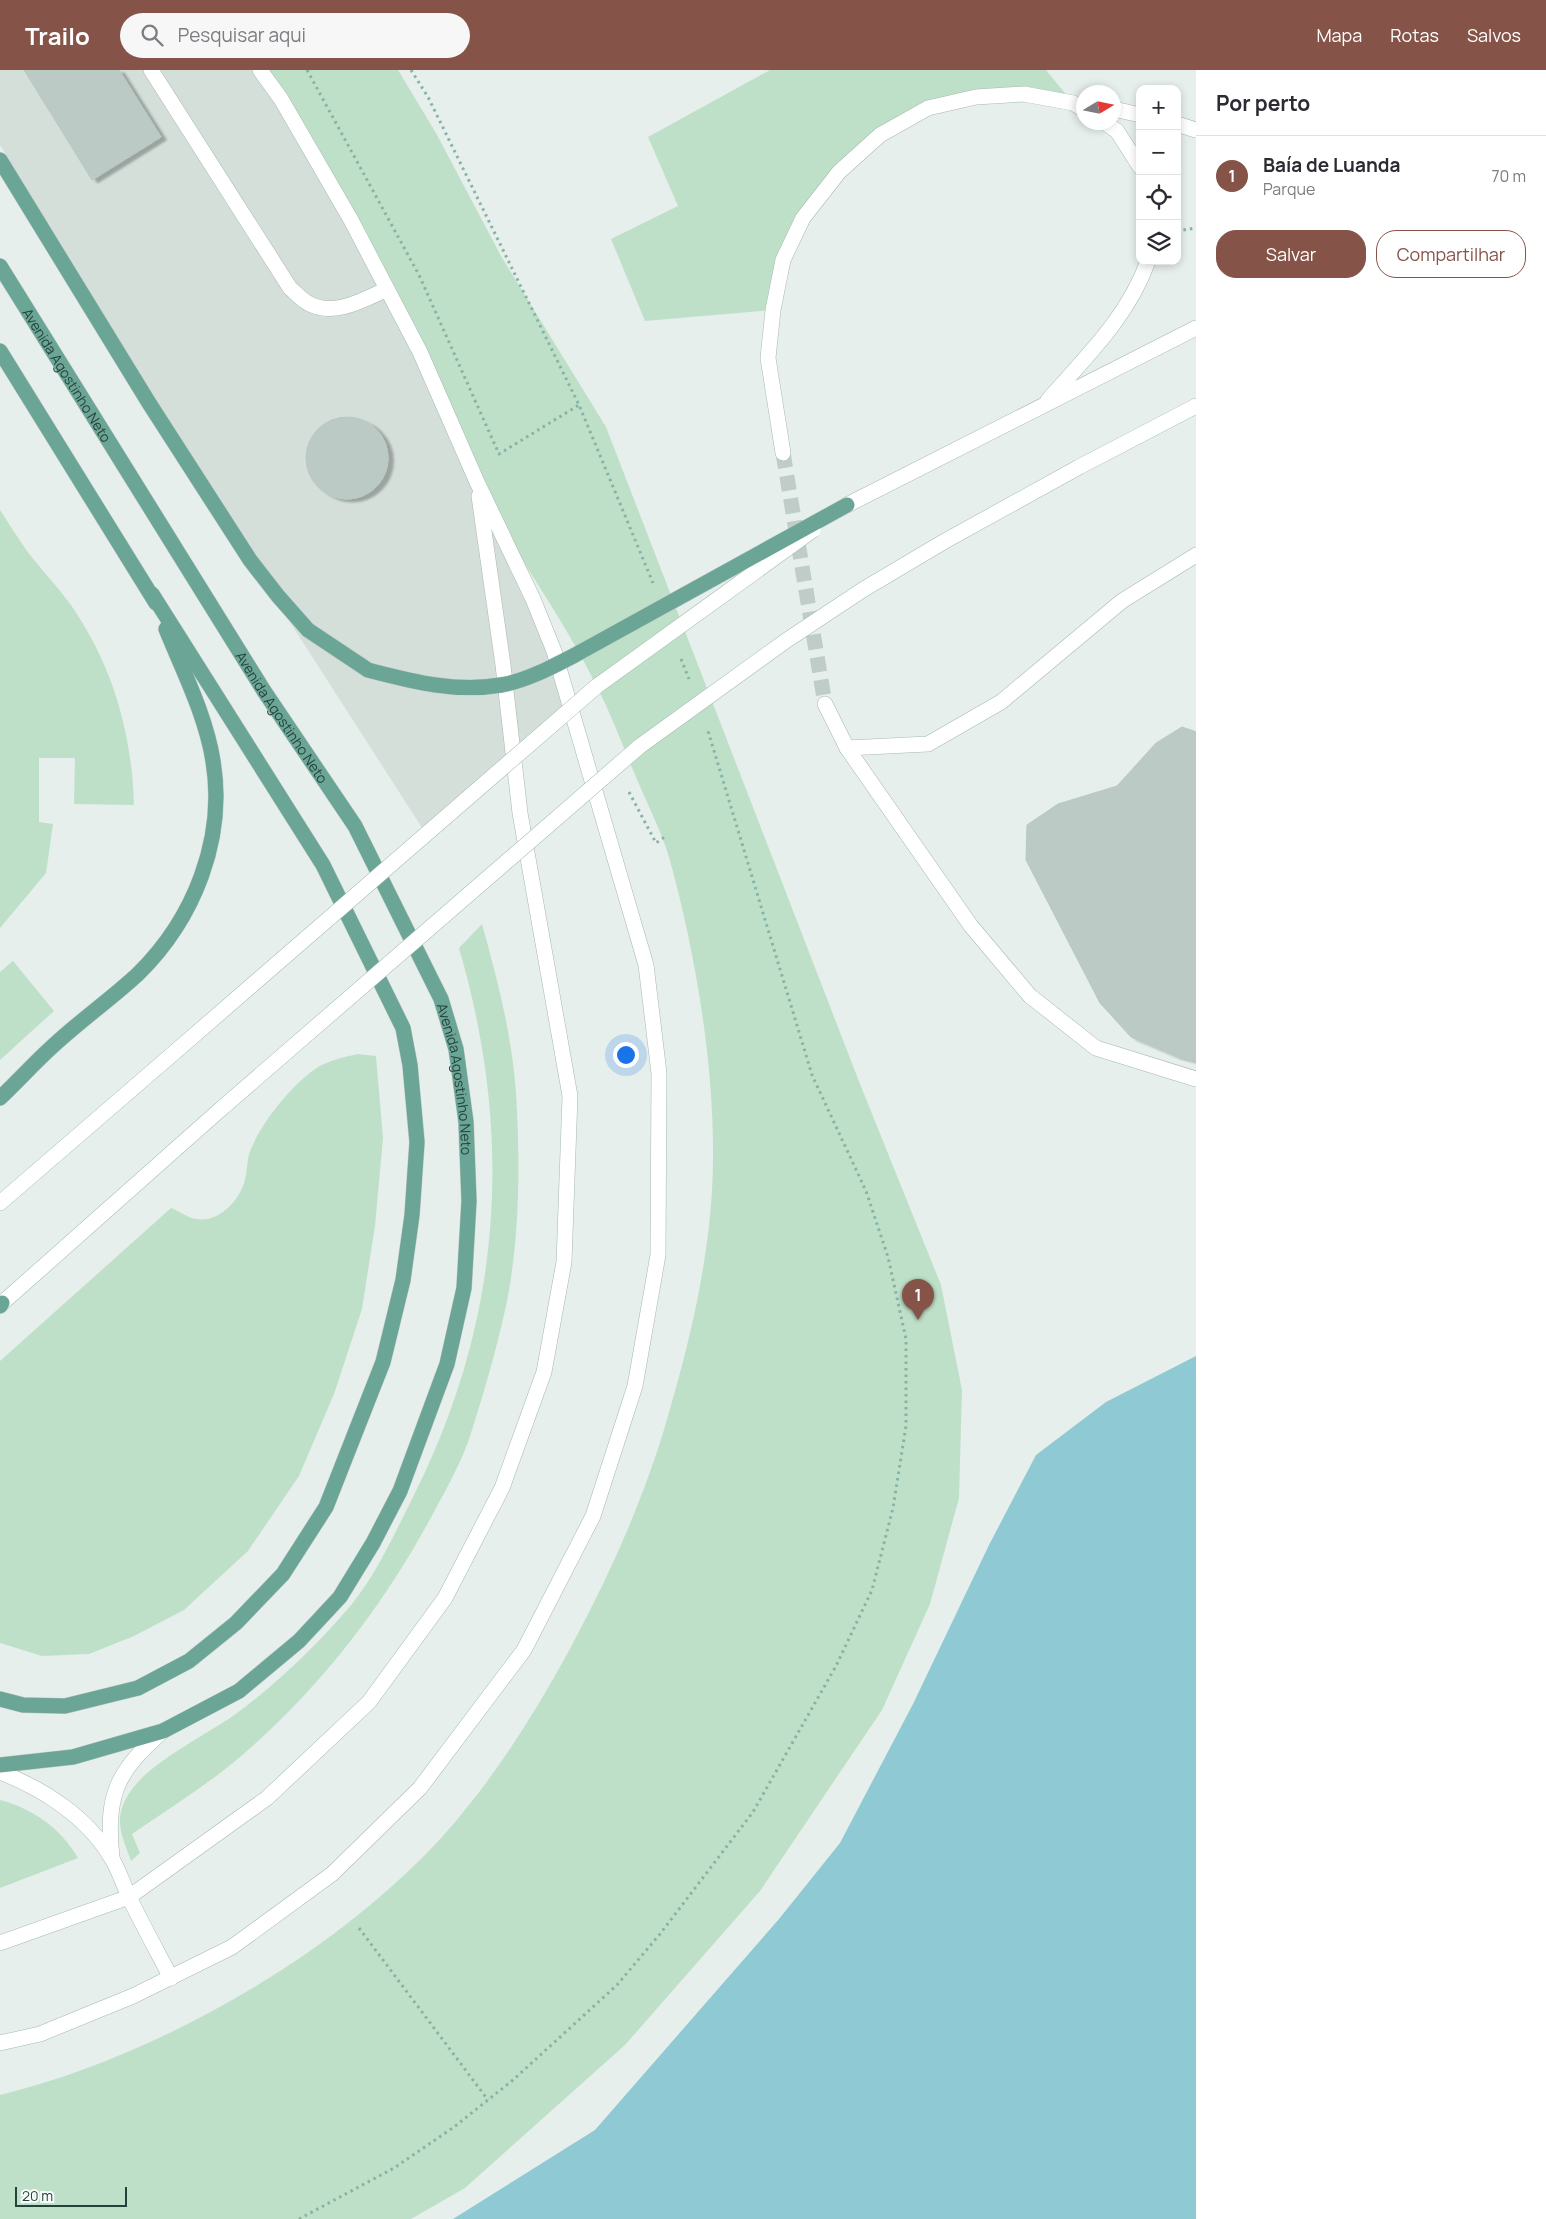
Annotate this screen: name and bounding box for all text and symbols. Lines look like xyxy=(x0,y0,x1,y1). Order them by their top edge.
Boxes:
search box xyxy=(120,13,470,58)
text: Trailo xyxy=(25,19,90,52)
icon: search xyxy=(138,21,166,49)
text: Pesquisar aqui xyxy=(178,22,306,48)
text: Mapa xyxy=(1316,23,1362,47)
text: Rotas xyxy=(1390,23,1439,47)
text: Salvos xyxy=(1467,23,1521,47)
north arrow xyxy=(1076,85,1121,130)
map controls xyxy=(1136,85,1181,265)
button: + xyxy=(1136,85,1181,130)
text: Por perto xyxy=(1216,89,1310,117)
button: − xyxy=(1136,130,1181,175)
text: Baía de Luanda xyxy=(1263,152,1400,178)
text: 1 xyxy=(1228,165,1236,187)
text: 70 m xyxy=(1491,165,1526,187)
button: locate xyxy=(1136,175,1181,220)
text: Parque xyxy=(1263,178,1315,200)
button: layers xyxy=(1136,220,1181,265)
button: Salvar xyxy=(1216,230,1366,278)
button: Compartilhar xyxy=(1376,230,1526,278)
street label: Avenida Agostinho Neto xyxy=(19,304,116,445)
street label: Avenida Agostinho Neto xyxy=(232,647,333,787)
street label: Avenida Agostinho Neto xyxy=(433,1001,477,1155)
your location xyxy=(613,1042,639,1068)
pin: 1 xyxy=(902,1279,934,1320)
scale bar xyxy=(15,2184,128,2207)
text: 20 m xyxy=(22,2186,53,2205)

